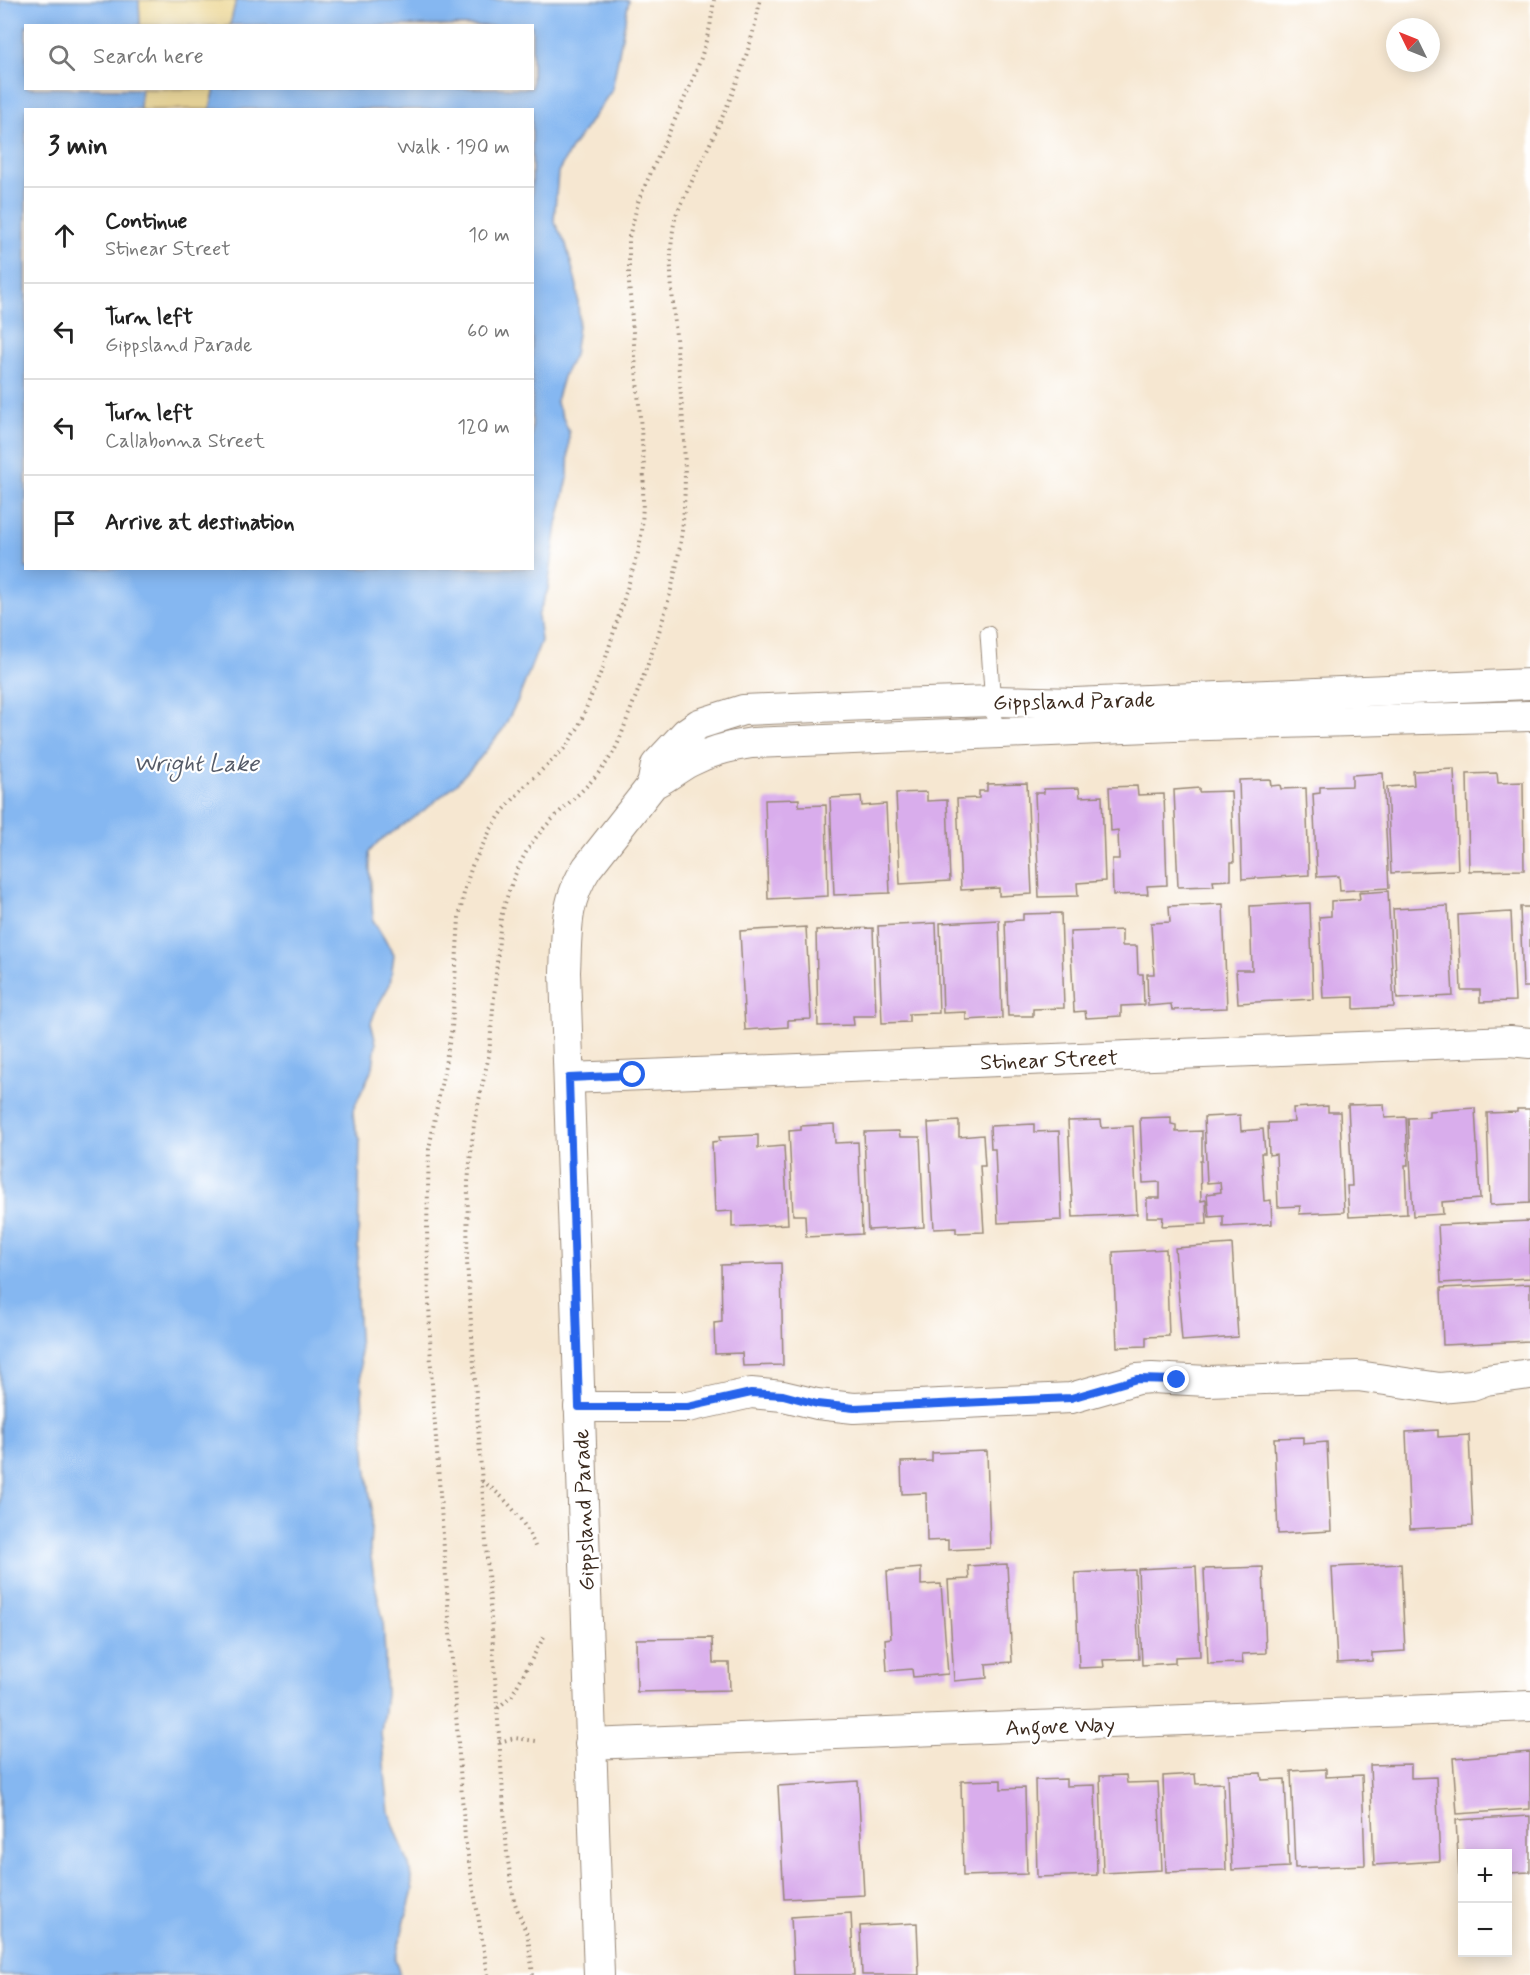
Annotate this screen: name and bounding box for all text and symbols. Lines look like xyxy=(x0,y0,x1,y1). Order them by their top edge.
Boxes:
north arrow xyxy=(1386,18,1440,72)
search box xyxy=(24,24,534,90)
icon: search xyxy=(45,41,78,74)
text: Search here xyxy=(93,43,204,71)
text: 3 min xyxy=(48,130,108,164)
text: Walk · 190 m xyxy=(397,134,510,161)
text: Continue xyxy=(105,208,187,236)
icon: ahead xyxy=(48,219,81,252)
text: 10 m xyxy=(468,222,510,249)
text: Stinear Street xyxy=(105,236,231,263)
text: Turn left xyxy=(105,304,193,332)
icon: left xyxy=(48,315,81,348)
text: 60 m xyxy=(467,318,510,345)
text: Gippsland Parade xyxy=(105,332,252,359)
text: Turn left xyxy=(105,400,193,428)
icon: left xyxy=(48,411,81,444)
text: 120 m xyxy=(457,414,510,441)
text: Callabonna Street xyxy=(105,428,265,455)
icon: arrive xyxy=(48,507,81,540)
text: Arrive at destination xyxy=(105,509,295,537)
street label: Gippsland Parade xyxy=(993,687,1155,717)
water label: Wright Lake xyxy=(133,749,260,782)
street label: Stinear Street xyxy=(980,1045,1119,1077)
route start xyxy=(619,1061,645,1087)
route end xyxy=(1163,1366,1189,1392)
street label: Gippsland Parade xyxy=(568,1428,602,1591)
street label: Angove Way xyxy=(1005,1711,1116,1746)
map controls xyxy=(1458,1849,1512,1957)
button: + xyxy=(1458,1849,1512,1903)
button: − xyxy=(1458,1903,1512,1957)

